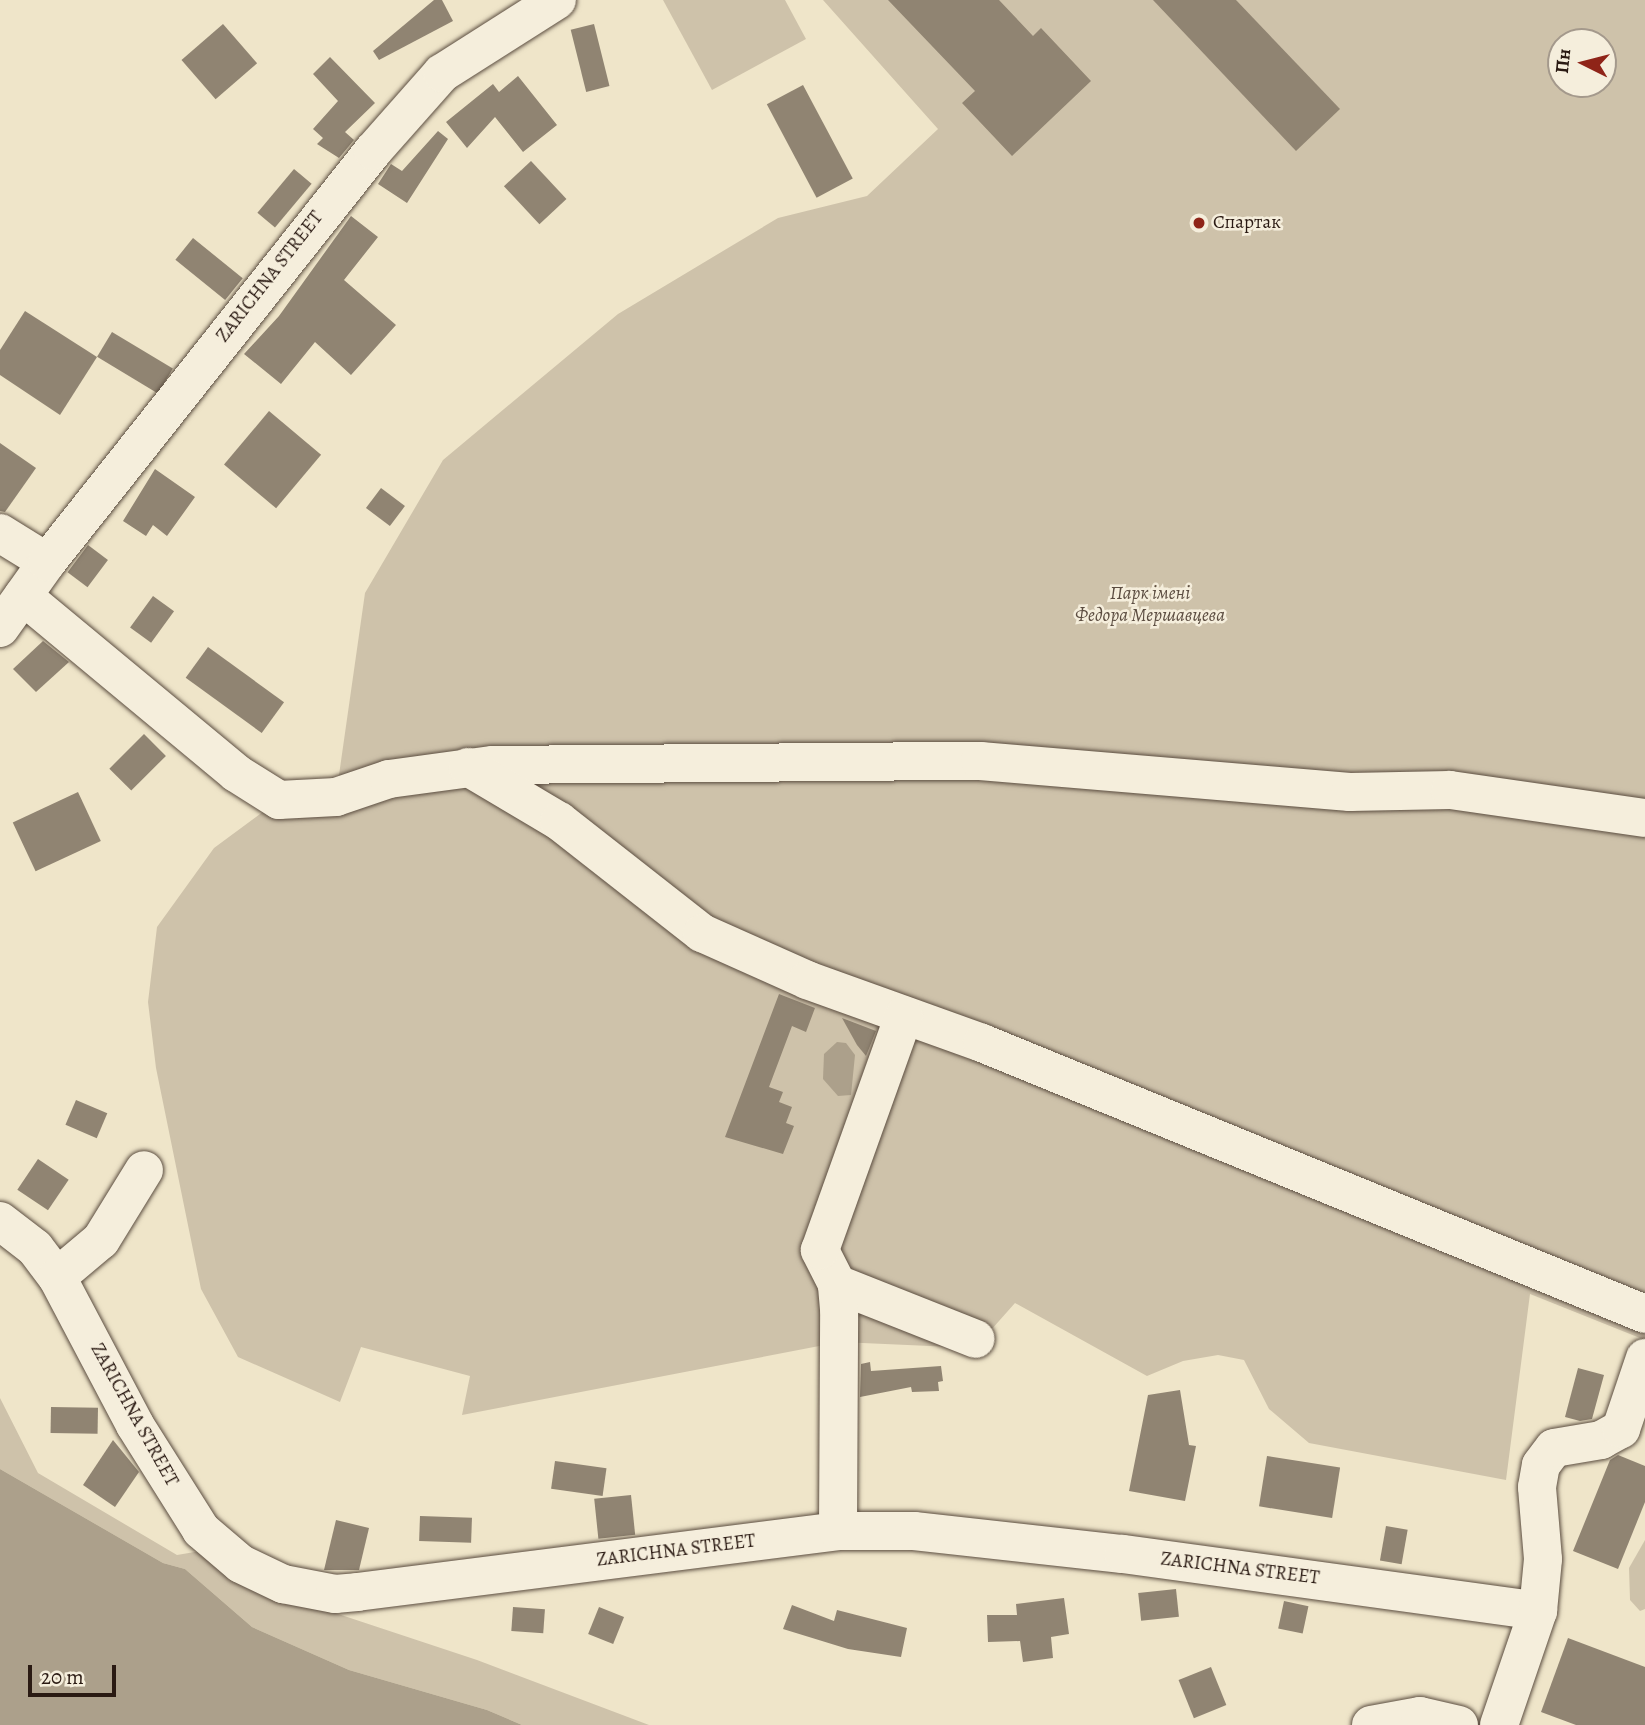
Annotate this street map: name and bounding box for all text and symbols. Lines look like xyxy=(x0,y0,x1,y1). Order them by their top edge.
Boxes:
north arrow xyxy=(1547,28,1617,98)
text: Пн xyxy=(1549,47,1577,75)
street label: ZARICHNA STREET xyxy=(212,207,328,347)
place label: Спартак xyxy=(1213,212,1281,234)
marker: Спартак xyxy=(1191,215,1207,231)
park label: Парк імені Федора Мершавцева xyxy=(1075,583,1225,627)
street label: ZARICHNA STREET xyxy=(85,1340,183,1490)
street label: ZARICHNA STREET xyxy=(595,1530,757,1572)
street label: ZARICHNA STREET xyxy=(1159,1548,1321,1590)
scale bar xyxy=(32,1652,119,1696)
text: 20 m xyxy=(41,1663,84,1691)

